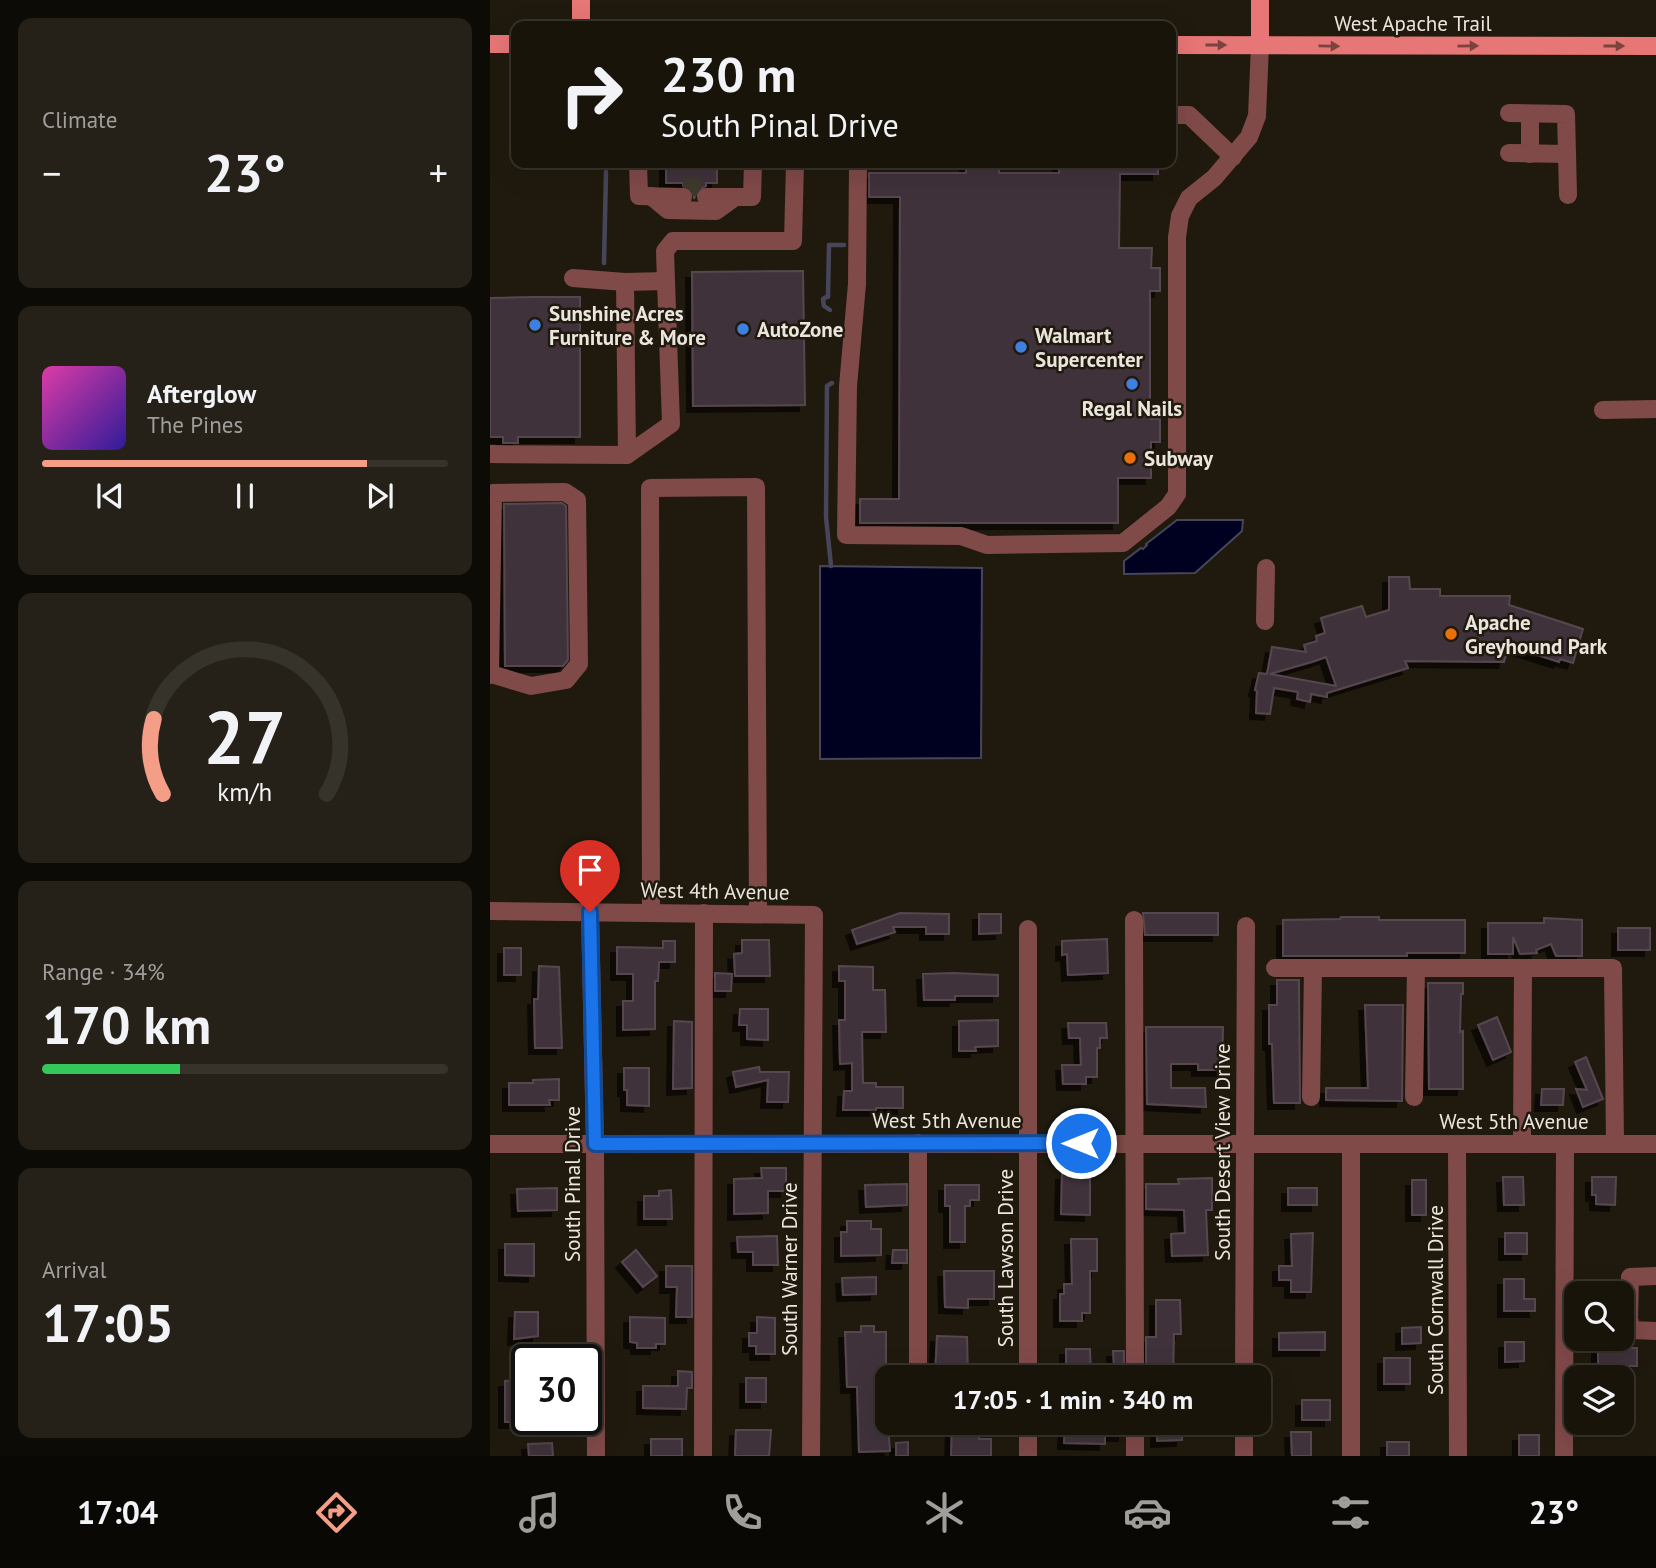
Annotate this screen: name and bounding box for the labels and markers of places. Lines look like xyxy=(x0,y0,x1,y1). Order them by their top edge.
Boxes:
place label: Sunshine Acres Furniture & More xyxy=(549,300,706,351)
place label: AutoZone xyxy=(757,316,843,343)
marker: Sunshine Acres Furniture & More xyxy=(527,317,543,333)
marker: AutoZone xyxy=(735,321,751,337)
place label: Walmart Supercenter xyxy=(1035,322,1144,373)
marker: Walmart Supercenter xyxy=(1013,339,1029,355)
marker: Regal Nails xyxy=(1124,376,1140,392)
place label: Regal Nails xyxy=(1082,395,1182,422)
place label: Subway xyxy=(1144,445,1214,472)
marker: Subway xyxy=(1122,450,1138,466)
place label: Apache Greyhound Park xyxy=(1465,609,1608,660)
marker: Apache Greyhound Park xyxy=(1443,626,1459,642)
pin xyxy=(560,840,620,912)

